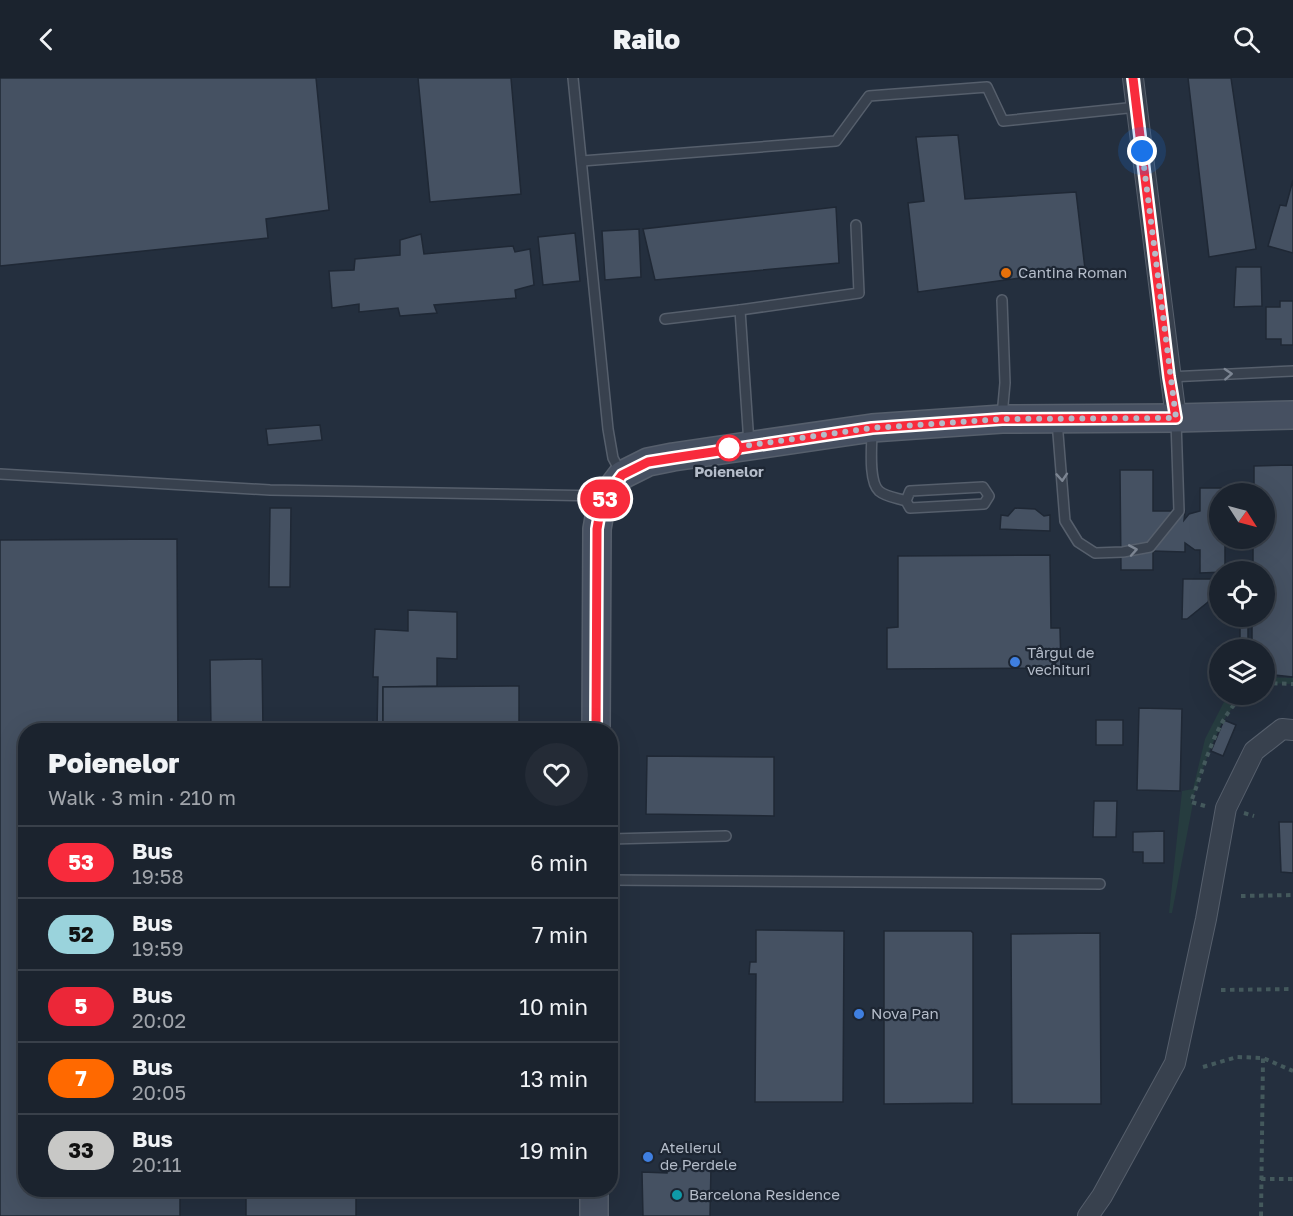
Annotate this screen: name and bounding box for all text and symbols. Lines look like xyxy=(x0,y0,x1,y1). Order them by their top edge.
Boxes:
icon: back xyxy=(30,23,63,56)
text: Railo xyxy=(613,23,680,55)
icon: search xyxy=(1230,23,1263,56)
your location xyxy=(1127,136,1157,166)
place label: Cantina Roman xyxy=(1018,263,1127,281)
marker: Cantina Roman xyxy=(999,266,1013,280)
one-way arrow xyxy=(1223,367,1232,380)
marker: Poienelor xyxy=(716,435,742,461)
place label: Poienelor xyxy=(694,462,764,480)
one-way arrow xyxy=(1056,473,1069,482)
line badge: 53 xyxy=(578,480,632,518)
north arrow xyxy=(1209,483,1275,549)
map controls xyxy=(1209,483,1275,705)
text: 53 xyxy=(592,486,618,512)
one-way arrow xyxy=(1128,544,1138,557)
button: locate xyxy=(1209,561,1275,627)
button: layers xyxy=(1209,639,1275,705)
place label: Târgul de vechituri xyxy=(1027,643,1095,678)
marker: Târgul de vechituri xyxy=(1008,655,1022,669)
button: heart xyxy=(525,743,588,806)
text: Poienelor xyxy=(48,746,180,779)
text: Walk · 3 min · 210 m xyxy=(48,785,236,809)
text: Bus xyxy=(132,837,173,864)
text: 53 xyxy=(68,849,94,875)
text: 6 min xyxy=(530,849,588,876)
text: 19:58 xyxy=(132,864,184,888)
text: Bus xyxy=(132,909,173,936)
text: 52 xyxy=(68,921,94,947)
text: 7 min xyxy=(532,921,588,948)
text: 19:59 xyxy=(132,936,184,960)
text: Bus xyxy=(132,981,173,1008)
text: 5 xyxy=(75,993,87,1019)
text: 10 min xyxy=(519,993,588,1020)
place label: Nova Pan xyxy=(871,1004,939,1022)
marker: Nova Pan xyxy=(852,1007,866,1021)
text: 20:02 xyxy=(132,1008,186,1032)
text: Bus xyxy=(132,1053,173,1080)
text: 7 xyxy=(75,1065,87,1091)
text: 13 min xyxy=(520,1065,588,1092)
text: 20:05 xyxy=(132,1080,186,1104)
text: Bus xyxy=(132,1125,173,1152)
text: 33 xyxy=(68,1137,94,1163)
text: 19 min xyxy=(520,1137,588,1164)
place label: Atelierul de Perdele xyxy=(660,1138,737,1173)
marker: Atelierul de Perdele xyxy=(641,1150,655,1164)
text: 20:11 xyxy=(132,1152,181,1176)
place label: Barcelona Residence xyxy=(689,1185,840,1203)
marker: Barcelona Residence xyxy=(670,1188,684,1202)

